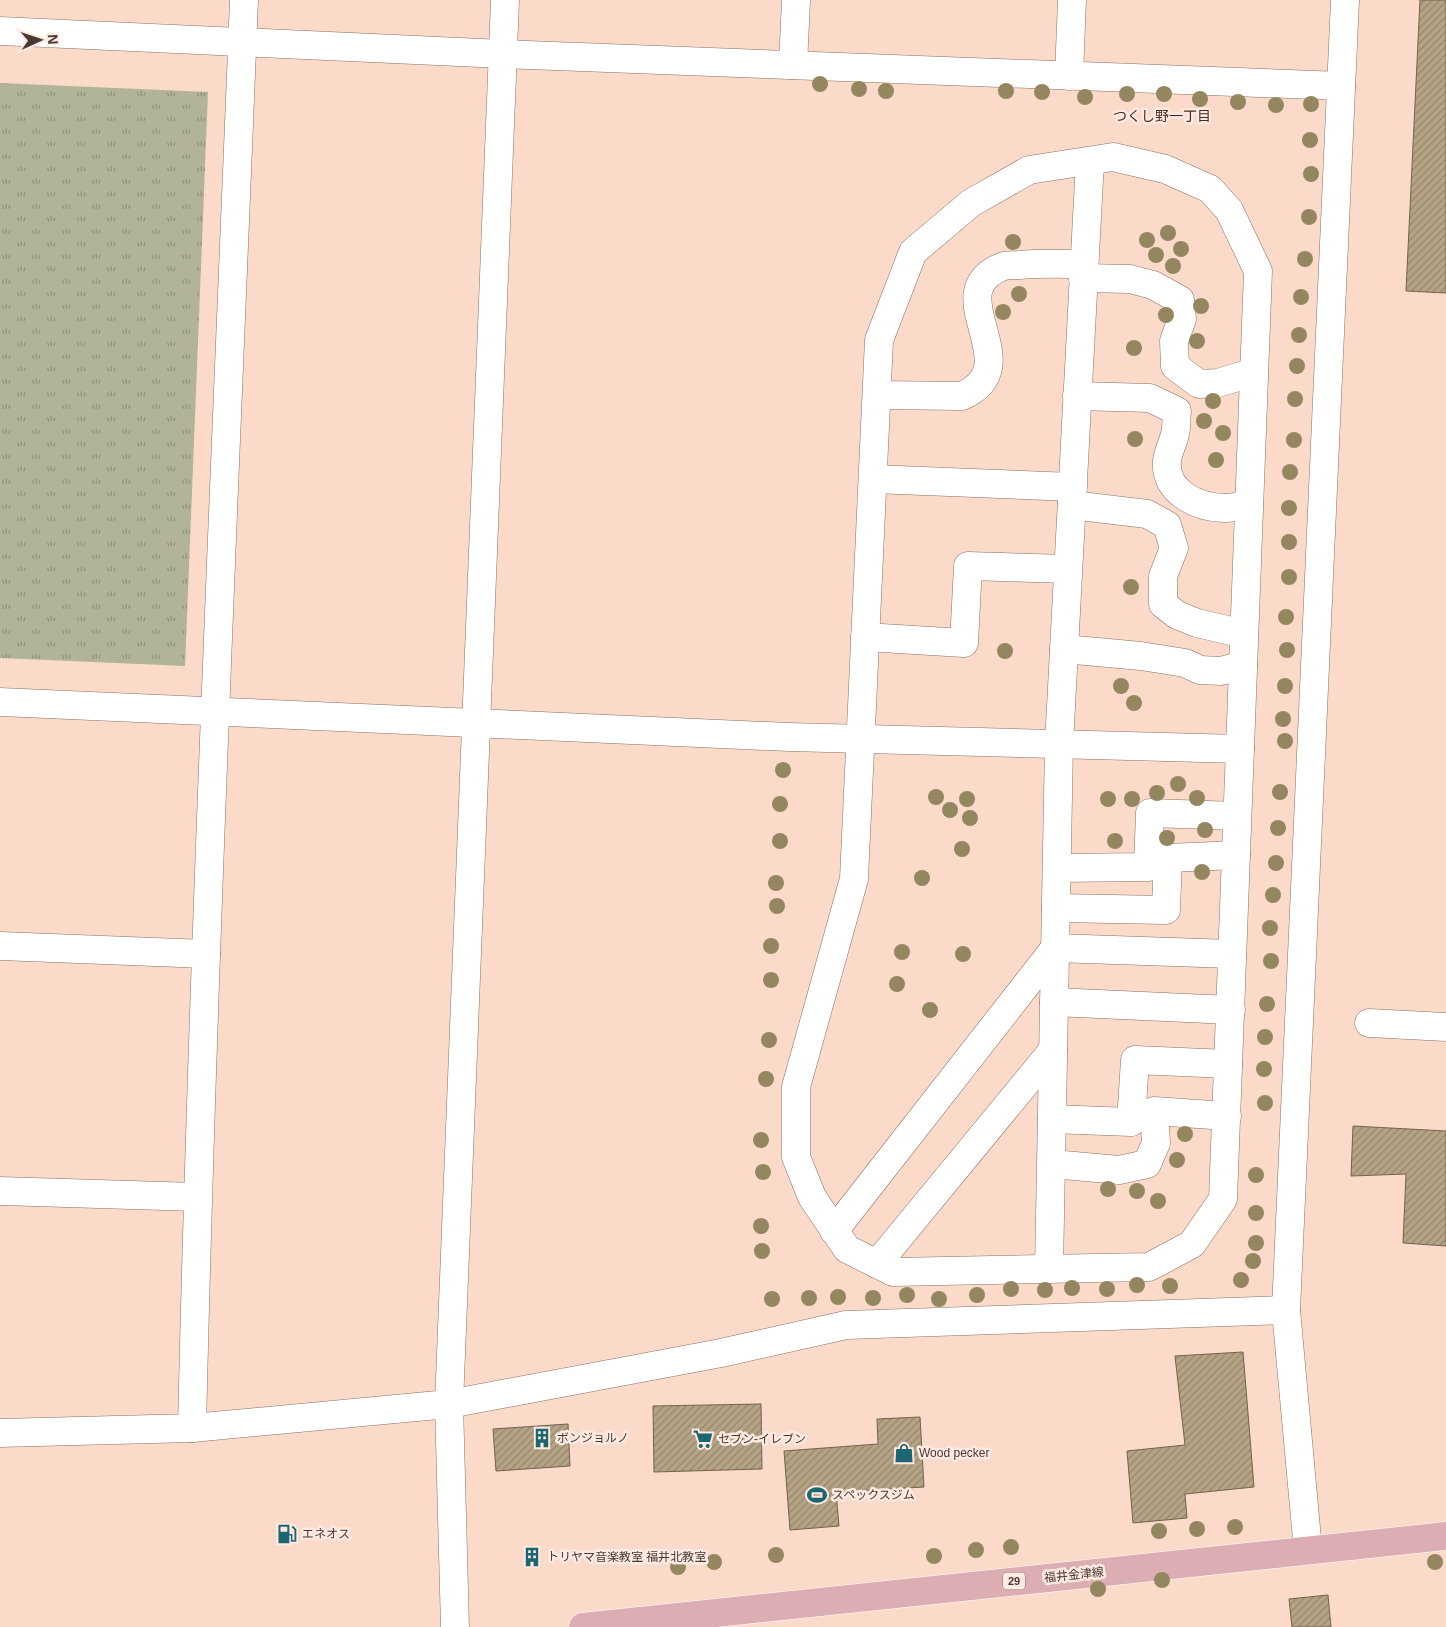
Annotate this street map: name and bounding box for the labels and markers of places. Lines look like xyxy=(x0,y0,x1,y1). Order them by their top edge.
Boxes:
building icon: ボンジョルノ xyxy=(531,1427,553,1449)
supermarket icon: セブン-イレブン xyxy=(692,1428,714,1450)
place label: ボンジョルノ xyxy=(557,1431,629,1445)
place label: セブン-イレブン xyxy=(718,1432,806,1446)
shop icon: Wood pecker xyxy=(893,1442,915,1464)
place label: Wood pecker xyxy=(919,1446,989,1460)
sports icon: スペックスジム xyxy=(806,1484,828,1506)
place label: スペックスジム xyxy=(832,1488,915,1502)
fuel station icon: エネオス xyxy=(276,1523,298,1545)
place label: エネオス xyxy=(302,1527,350,1541)
building icon: トリヤマ音楽教室 福井北教室 xyxy=(521,1546,543,1568)
place label: トリヤマ音楽教室 福井北教室 xyxy=(547,1550,706,1564)

